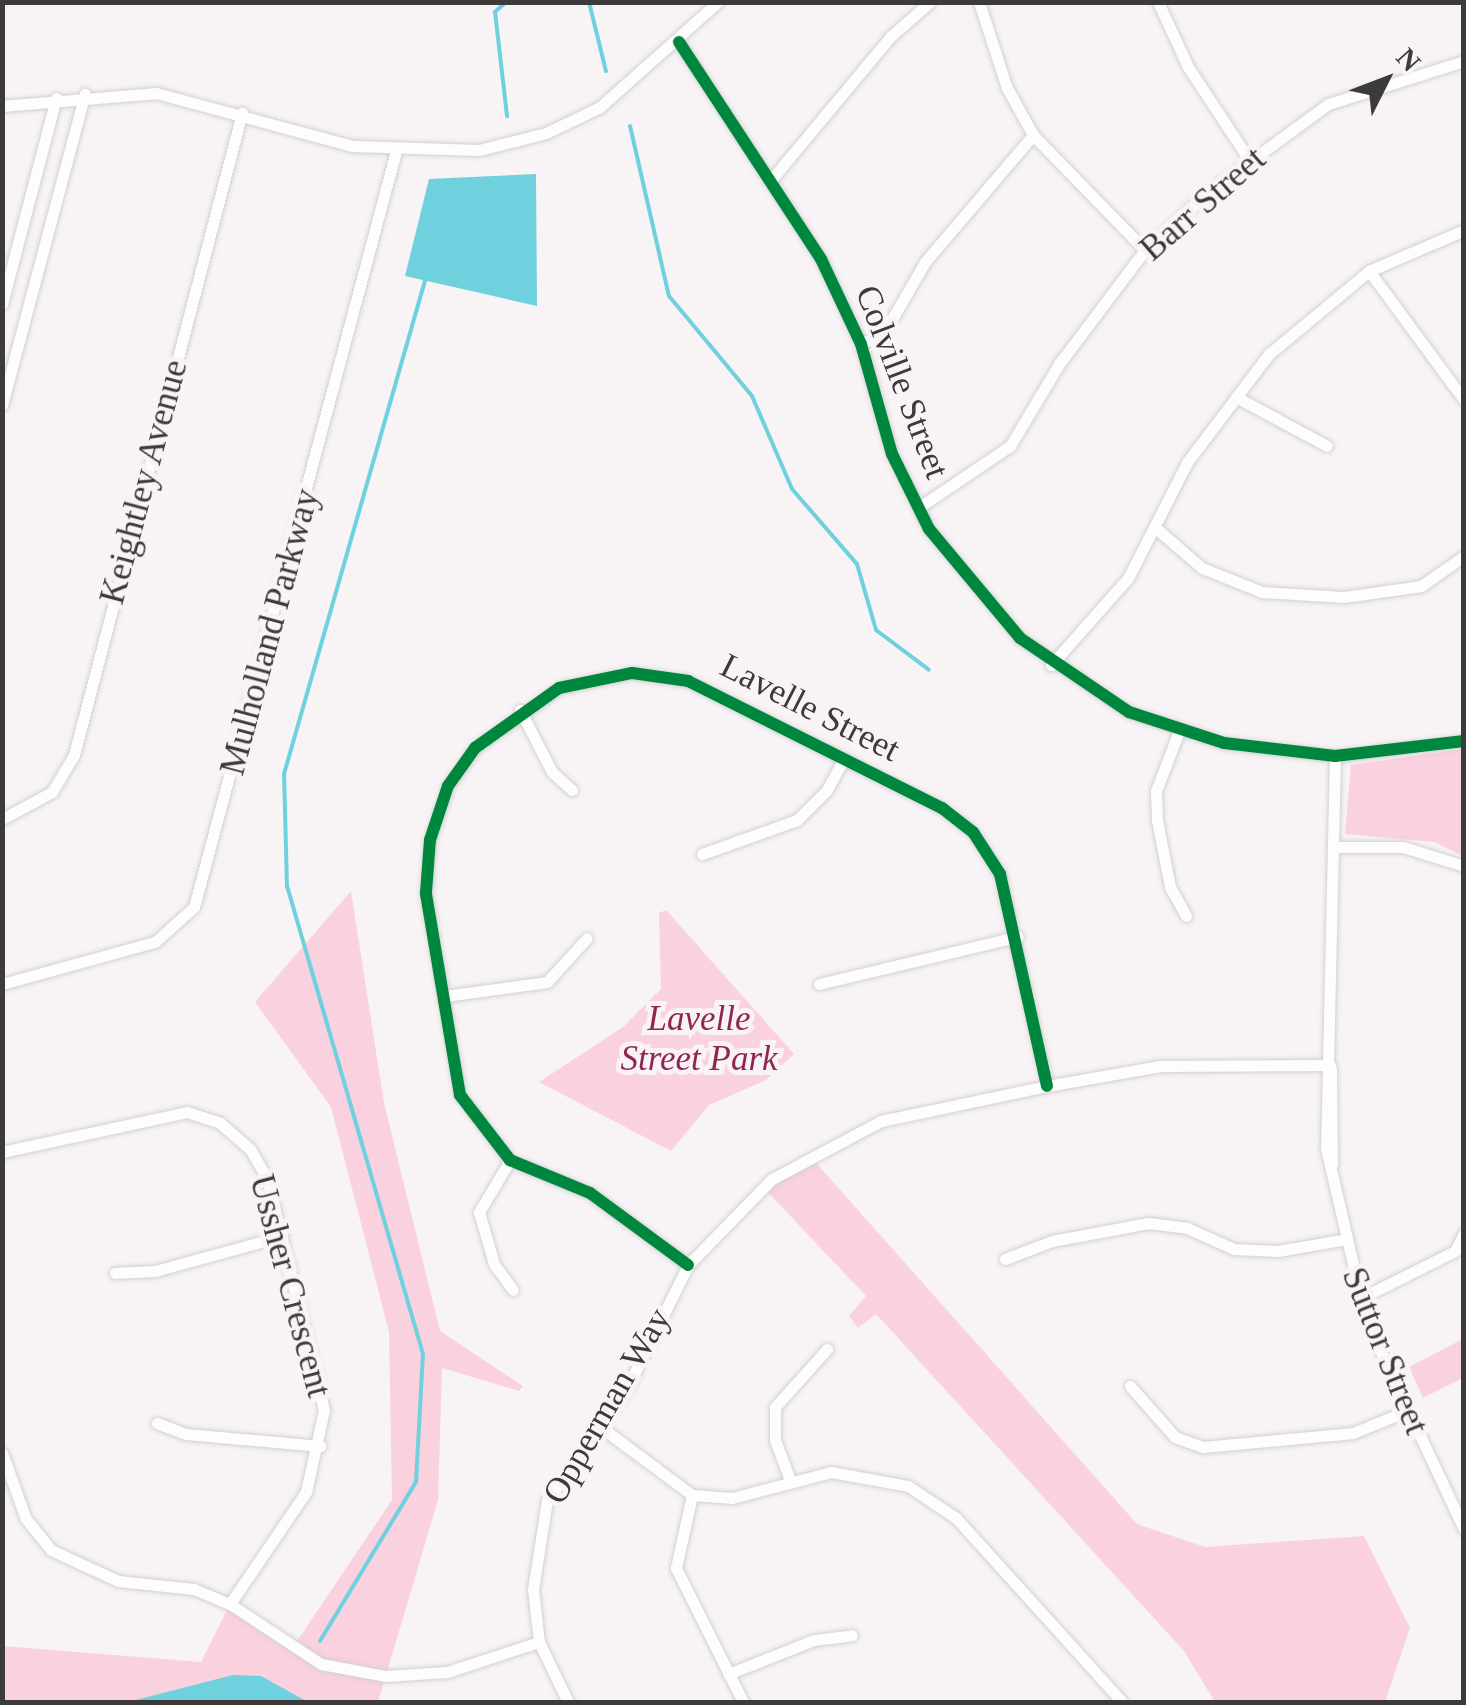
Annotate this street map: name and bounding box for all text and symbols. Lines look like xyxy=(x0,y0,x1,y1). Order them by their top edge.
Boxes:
north arrow xyxy=(1336,30,1436,130)
text: N xyxy=(1390,42,1427,77)
street label: Barr Street xyxy=(1132,138,1274,270)
street label: Colville Street xyxy=(846,280,958,484)
street label: Keightley Avenue xyxy=(91,354,197,610)
street label: Mulholland Parkway xyxy=(212,484,328,780)
street label: Lavelle Street xyxy=(713,645,907,771)
park label: Lavelle Street Park xyxy=(620,998,778,1080)
street label: Ussher Crescent xyxy=(240,1170,340,1402)
street label: Suttor Street xyxy=(1333,1262,1437,1440)
street label: Opperman Way xyxy=(534,1300,680,1512)

